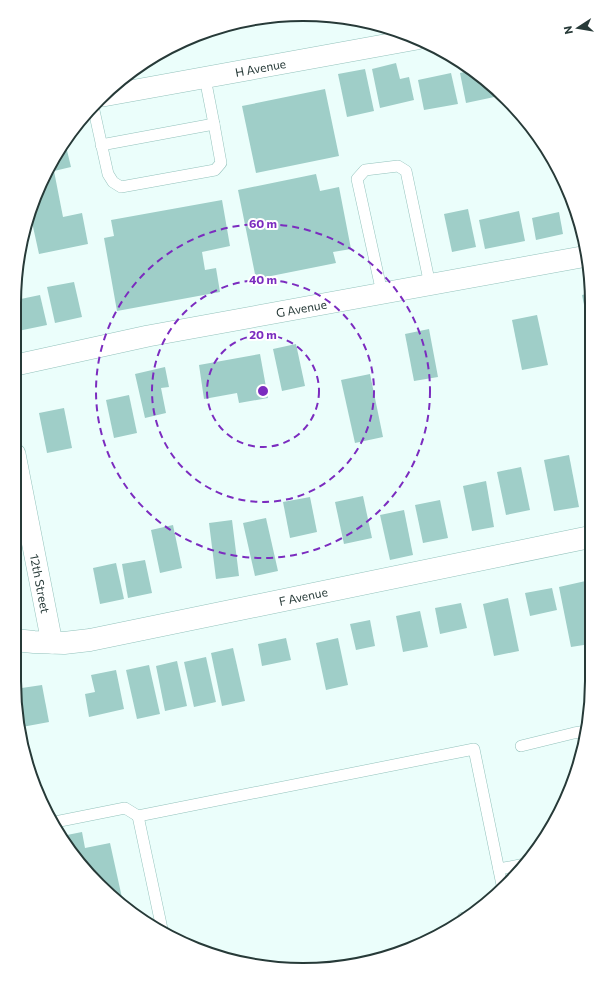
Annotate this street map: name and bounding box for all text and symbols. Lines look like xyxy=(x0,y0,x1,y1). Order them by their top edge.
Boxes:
north arrow xyxy=(558,8,598,48)
text: N xyxy=(561,25,575,36)
street label: H Avenue xyxy=(234,56,287,79)
text: 60 m xyxy=(249,216,277,230)
text: 40 m xyxy=(249,272,277,286)
street label: G Avenue xyxy=(275,297,328,320)
text: 20 m xyxy=(249,327,277,341)
centre of rings xyxy=(256,384,270,398)
street label: 12th Street xyxy=(28,553,53,614)
street label: F Avenue xyxy=(278,584,329,608)

